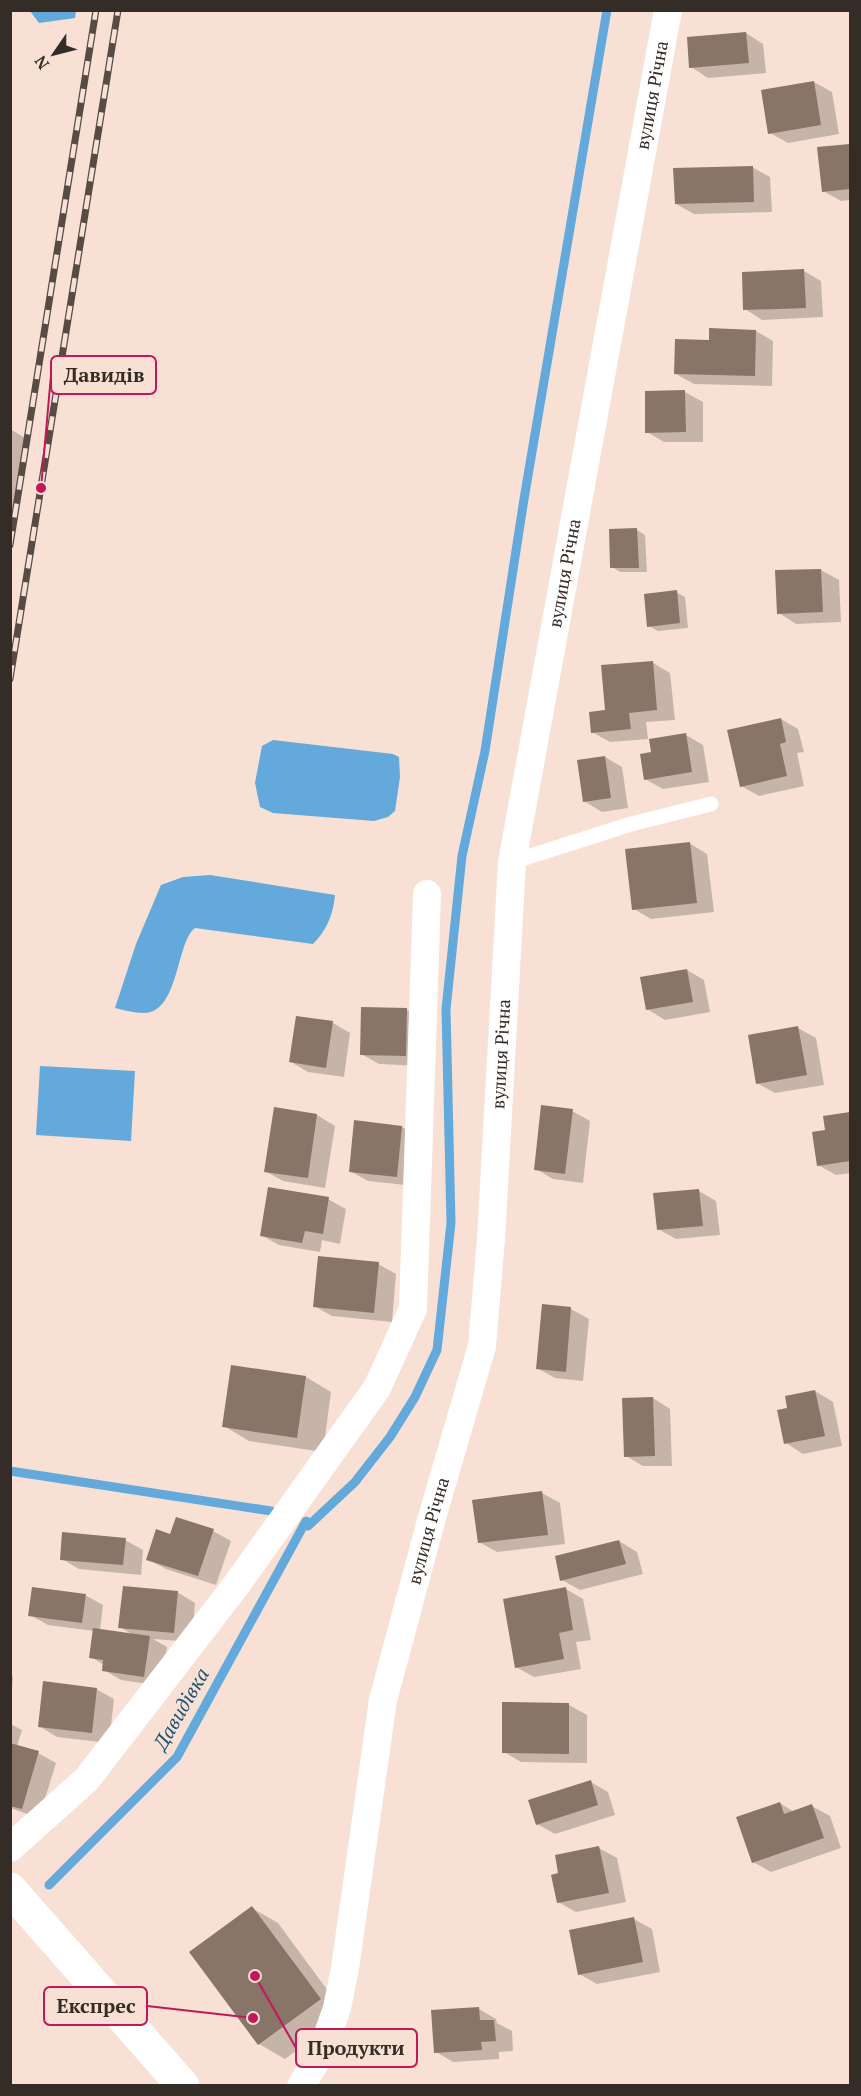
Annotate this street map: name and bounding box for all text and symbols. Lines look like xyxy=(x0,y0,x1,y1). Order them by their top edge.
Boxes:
north arrow xyxy=(24,24,84,84)
street label: вулиця Річна xyxy=(630,39,673,151)
text: N xyxy=(29,51,54,74)
callout: Давидів xyxy=(51,356,156,394)
text: Давидів xyxy=(64,361,144,388)
street label: вулиця Річна xyxy=(542,517,586,629)
street label: вулиця Річна xyxy=(485,998,515,1110)
street label: вулиця Річна xyxy=(402,1474,454,1587)
water label: Давидівка xyxy=(145,1663,215,1757)
callout: Експрес xyxy=(44,1987,147,2025)
text: Експрес xyxy=(56,1992,136,2019)
callout: Продукти xyxy=(296,2029,417,2067)
text: Продукти xyxy=(307,2034,405,2061)

